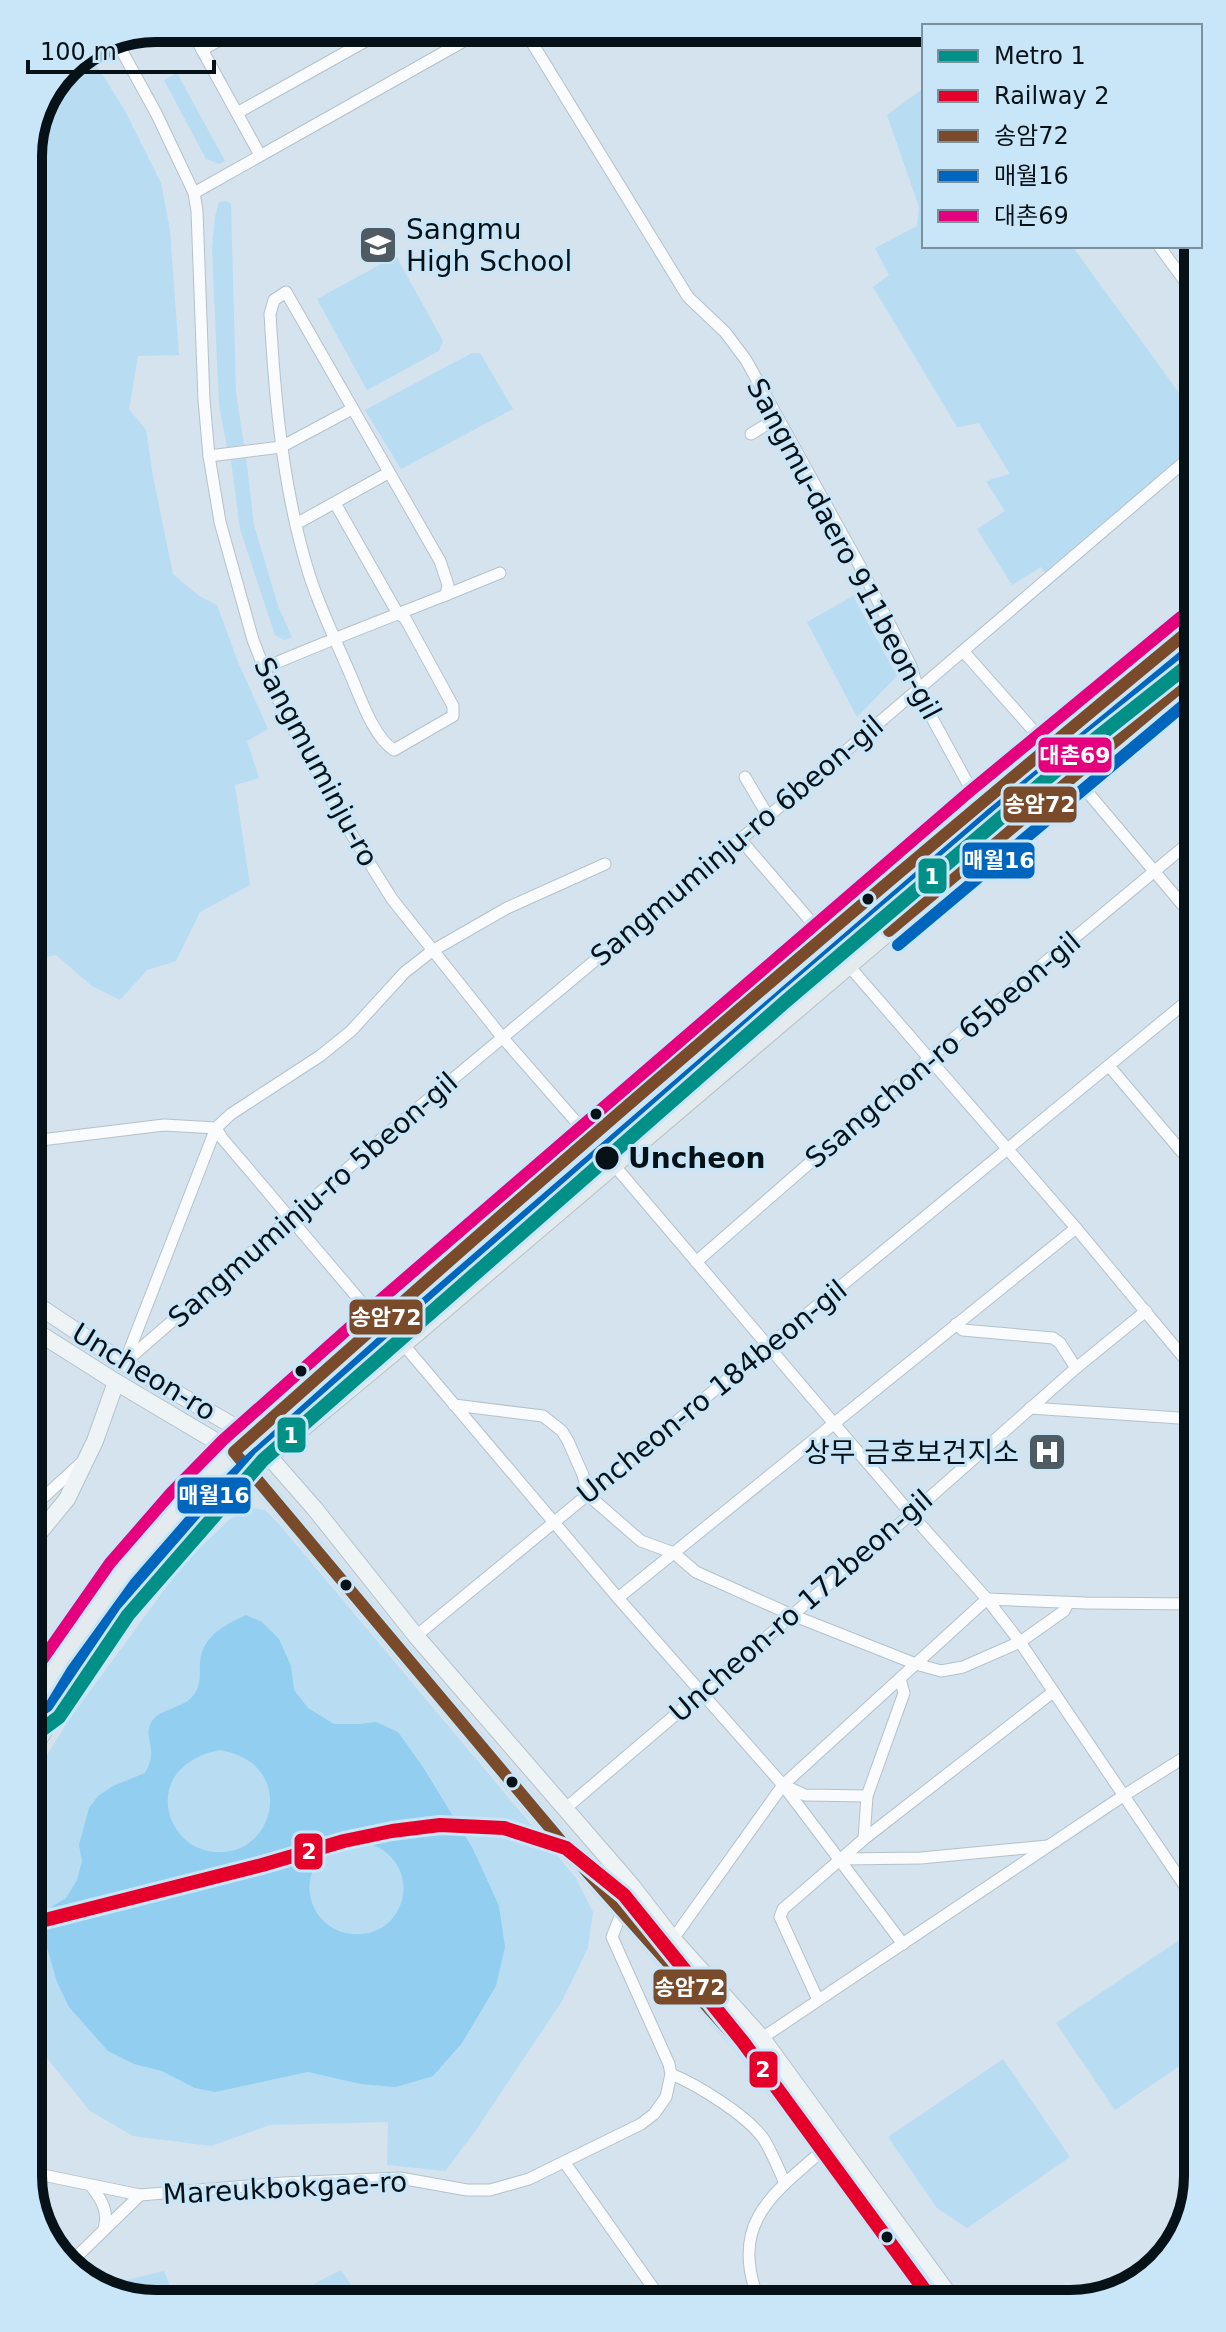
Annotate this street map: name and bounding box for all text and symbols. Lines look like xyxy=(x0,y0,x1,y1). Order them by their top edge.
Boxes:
scale bar xyxy=(28,24,214,74)
legend xyxy=(922,24,1202,248)
text: 100 m xyxy=(40,38,117,66)
text: Metro 1 xyxy=(994,42,1086,70)
text: Railway 2 xyxy=(994,82,1110,110)
text: 송암72 xyxy=(994,122,1069,150)
text: 매월16 xyxy=(994,162,1069,190)
text: 대촌69 xyxy=(994,202,1069,230)
place label: Sangmu High School xyxy=(406,213,572,278)
school or university icon: Sangmu High School xyxy=(357,224,399,266)
street label: Sangmu-daero 911beon-gil xyxy=(740,373,948,725)
street label: Sangmuminju-ro xyxy=(247,652,385,872)
street label: Sangmuminju-ro 6beon-gil xyxy=(584,709,890,973)
line badge: 대촌69 xyxy=(1037,736,1113,774)
text: 대촌69 xyxy=(1039,743,1111,768)
line badge: 송암72 xyxy=(1002,785,1078,824)
text: 송암72 xyxy=(1004,792,1076,817)
line badge: 매월16 xyxy=(961,841,1036,880)
text: 매월16 xyxy=(963,848,1035,873)
line badge: 1 xyxy=(917,857,948,895)
text: 1 xyxy=(924,864,940,889)
unlabelled marker xyxy=(860,891,876,907)
street label: Ssangchon-ro 65beon-gil xyxy=(799,925,1087,1175)
street label: Sangmuminju-ro 5beon-gil xyxy=(162,1066,464,1334)
unlabelled marker xyxy=(588,1106,604,1122)
place label: Uncheon xyxy=(628,1142,765,1175)
marker: Uncheon xyxy=(593,1144,621,1172)
street label: Uncheon-ro 184beon-gil xyxy=(571,1273,853,1511)
line badge: 송암72 xyxy=(348,1298,424,1336)
text: 송암72 xyxy=(350,1305,422,1330)
street label: Uncheon-ro xyxy=(66,1316,222,1428)
unlabelled marker xyxy=(293,1363,309,1379)
line badge: 1 xyxy=(276,1416,307,1454)
text: 1 xyxy=(283,1423,299,1448)
hospital icon: 상무 금호보건지소 xyxy=(1026,1431,1068,1473)
place label: 상무 금호보건지소 xyxy=(804,1436,1019,1469)
line badge: 매월16 xyxy=(176,1476,252,1515)
text: 매월16 xyxy=(178,1483,250,1508)
street label: Uncheon-ro 172beon-gil xyxy=(663,1483,939,1729)
unlabelled marker xyxy=(338,1577,354,1593)
unlabelled marker xyxy=(504,1774,520,1790)
line badge: 2 xyxy=(293,1832,324,1871)
text: 2 xyxy=(301,1839,317,1864)
line badge: 송암72 xyxy=(652,1968,728,2006)
text: 송암72 xyxy=(654,1975,726,2000)
line badge: 2 xyxy=(748,2050,779,2089)
text: 2 xyxy=(755,2057,771,2082)
street label: Mareukbokgae-ro xyxy=(162,2165,408,2211)
unlabelled marker xyxy=(879,2229,895,2245)

